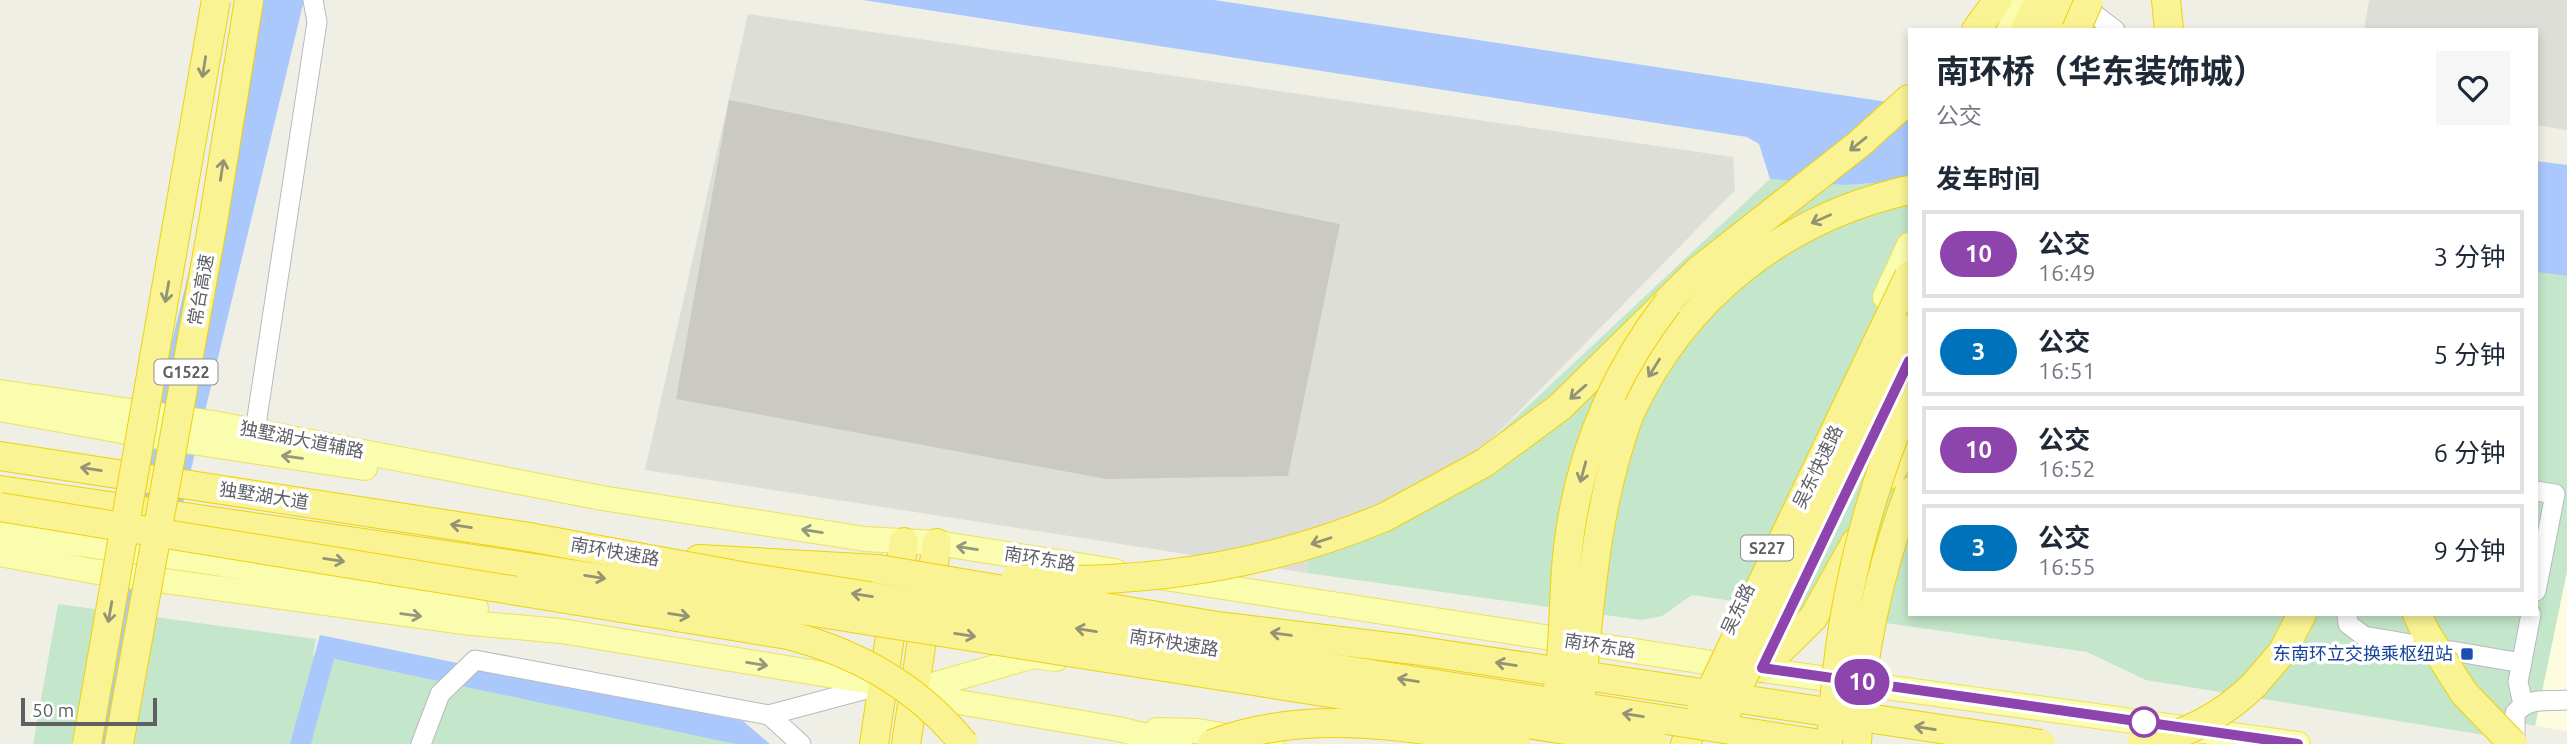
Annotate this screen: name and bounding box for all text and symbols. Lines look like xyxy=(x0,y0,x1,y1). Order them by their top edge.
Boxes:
button: heart xyxy=(2436,51,2510,125)
text: 南环桥（华东装饰城） xyxy=(1936,52,2266,89)
one-way arrow xyxy=(197,55,210,78)
text: 公交 xyxy=(1936,103,1982,128)
one-way arrow xyxy=(1849,137,1867,152)
one-way arrow xyxy=(215,159,228,182)
text: 发车时间 xyxy=(1936,164,2040,193)
one-way arrow xyxy=(1811,213,1832,226)
text: 公交 xyxy=(2038,229,2090,258)
text: 10 xyxy=(1965,240,1992,267)
text: 3 分钟 xyxy=(2433,242,2506,271)
street label: 常台高速 xyxy=(184,253,216,327)
text: 16:49 xyxy=(2038,260,2096,285)
one-way arrow xyxy=(159,280,173,303)
text: 公交 xyxy=(2038,327,2090,356)
text: 3 xyxy=(1972,338,1985,365)
text: 5 分钟 xyxy=(2433,340,2506,369)
one-way arrow xyxy=(1646,357,1660,377)
text: 16:51 xyxy=(2038,358,2096,383)
road number: G1522 xyxy=(154,360,218,384)
one-way arrow xyxy=(1569,384,1587,400)
street label: 独墅湖大道辅路 xyxy=(238,417,366,461)
street label: 吴东快速路 xyxy=(1788,422,1846,511)
text: 公交 xyxy=(2038,425,2090,454)
text: 10 xyxy=(1965,436,1992,463)
text: 6 分钟 xyxy=(2433,438,2506,467)
one-way arrow xyxy=(281,450,303,463)
text: 16:52 xyxy=(2038,456,2096,481)
one-way arrow xyxy=(1576,460,1589,483)
one-way arrow xyxy=(80,463,103,476)
street label: 独墅湖大道 xyxy=(218,478,310,512)
one-way arrow xyxy=(450,520,473,533)
text: 公交 xyxy=(2038,523,2090,552)
one-way arrow xyxy=(801,524,823,537)
street label: 南环快速路 xyxy=(569,533,661,569)
text: 3 xyxy=(1972,534,1985,561)
one-way arrow xyxy=(1311,536,1333,549)
road number: S227 xyxy=(1741,536,1793,561)
text: 9 分钟 xyxy=(2433,536,2506,565)
one-way arrow xyxy=(956,541,979,554)
street label: 南环东路 xyxy=(1003,543,1077,574)
one-way arrow xyxy=(322,554,344,567)
text: 16:55 xyxy=(2038,554,2096,579)
one-way arrow xyxy=(583,571,606,584)
street label: 吴东路 xyxy=(1717,580,1758,637)
one-way arrow xyxy=(851,588,874,601)
one-way arrow xyxy=(103,600,116,623)
one-way arrow xyxy=(399,608,422,621)
one-way arrow xyxy=(667,609,690,622)
one-way arrow xyxy=(1076,623,1098,636)
street label: 南环快速路 xyxy=(1128,625,1220,659)
one-way arrow xyxy=(1270,627,1292,640)
one-way arrow xyxy=(953,629,976,642)
street label: 南环东路 xyxy=(1563,630,1637,661)
place label: 东南环立交换乘枢纽站 xyxy=(2273,643,2453,663)
marker: 东南环立交换乘枢纽站 xyxy=(2459,646,2475,662)
one-way arrow xyxy=(1495,657,1518,670)
one-way arrow xyxy=(746,658,768,671)
line badge: 10 xyxy=(1830,659,1894,705)
text: 10 xyxy=(1848,668,1876,695)
one-way arrow xyxy=(1397,673,1420,686)
scale bar xyxy=(21,695,158,727)
text: 50 m xyxy=(32,699,74,721)
unlabelled marker xyxy=(2129,707,2159,737)
one-way arrow xyxy=(1622,708,1645,721)
one-way arrow xyxy=(1914,721,1937,734)

